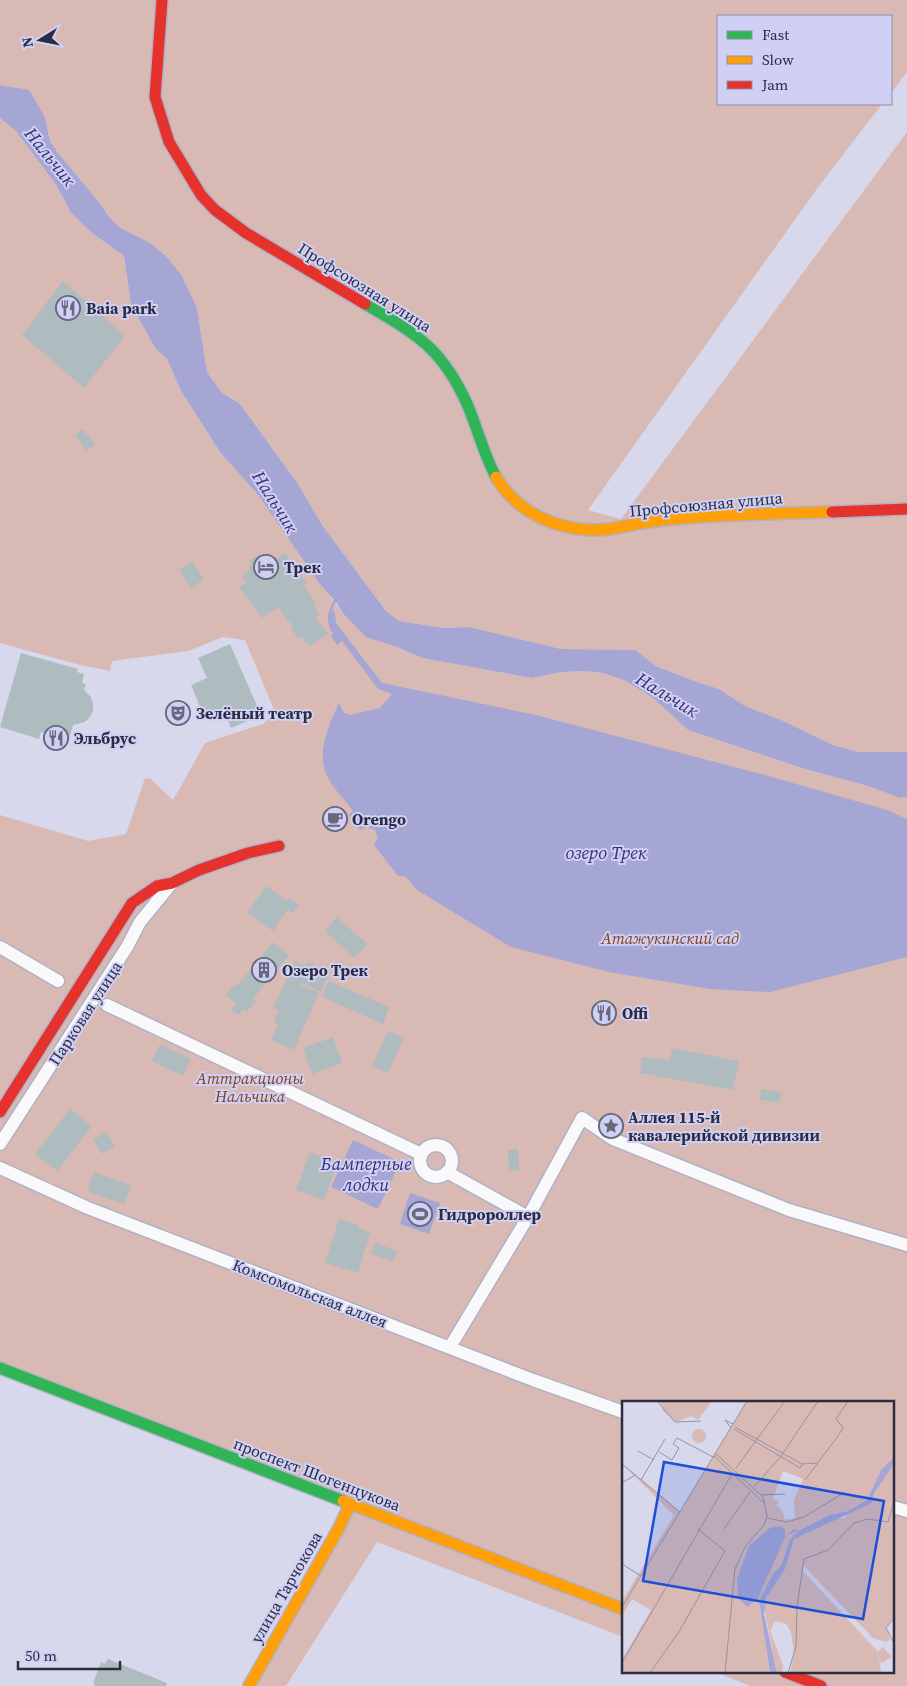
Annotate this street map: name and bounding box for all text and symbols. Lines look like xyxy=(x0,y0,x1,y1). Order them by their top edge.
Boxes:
north arrow xyxy=(15,15,65,65)
legend xyxy=(717,15,892,105)
text: Fast xyxy=(762,24,789,45)
text: N xyxy=(16,35,38,49)
text: Slow xyxy=(762,49,794,70)
text: Jam xyxy=(761,74,789,95)
water label: Нальчик xyxy=(18,121,82,192)
street label: Профсоюзная улица xyxy=(294,237,437,337)
restaurant icon: Baia park xyxy=(55,295,81,321)
place label: Baia park xyxy=(86,297,157,319)
water label: Нальчик xyxy=(246,465,304,538)
street label: Профсоюзная улица xyxy=(629,486,784,522)
hotel icon: Трек xyxy=(253,554,279,580)
place label: Трек xyxy=(284,556,321,578)
water label: Нальчик xyxy=(630,665,704,723)
theatre icon: Зелёный театр xyxy=(165,700,191,726)
place label: Зелёный театр xyxy=(196,702,312,724)
restaurant icon: Эльбрус xyxy=(43,725,69,751)
place label: Эльбрус xyxy=(74,727,136,749)
cafe icon: Orengo xyxy=(322,806,348,832)
place label: Orengo xyxy=(352,808,406,830)
water label: озеро Трек xyxy=(565,840,647,865)
park label: Атажукинский сад xyxy=(600,927,739,949)
street label: Парковая улица xyxy=(43,956,127,1069)
building icon: Озеро Трек xyxy=(251,957,277,983)
place label: Озеро Трек xyxy=(282,959,369,981)
restaurant icon: Offi xyxy=(591,1000,617,1026)
place label: Offi xyxy=(622,1002,648,1024)
park label: Аттракционы Нальчика xyxy=(195,1067,305,1107)
place label: Аллея 115-й кавалерийской дивизии xyxy=(628,1106,821,1146)
place icon: Аллея 115-й кавалерийской дивизии xyxy=(598,1113,624,1139)
water label: Бамперные лодки xyxy=(320,1151,412,1197)
sports icon: Гидророллер xyxy=(407,1201,433,1227)
place label: Гидророллер xyxy=(438,1203,541,1225)
street label: Комсомольская аллея xyxy=(229,1253,391,1333)
inset map xyxy=(622,1401,894,1674)
street label: проспект Шогенцукова xyxy=(230,1432,404,1516)
street label: улица Тарчокова xyxy=(245,1526,327,1647)
scale bar xyxy=(18,1638,120,1670)
text: 50 m xyxy=(25,1645,57,1666)

